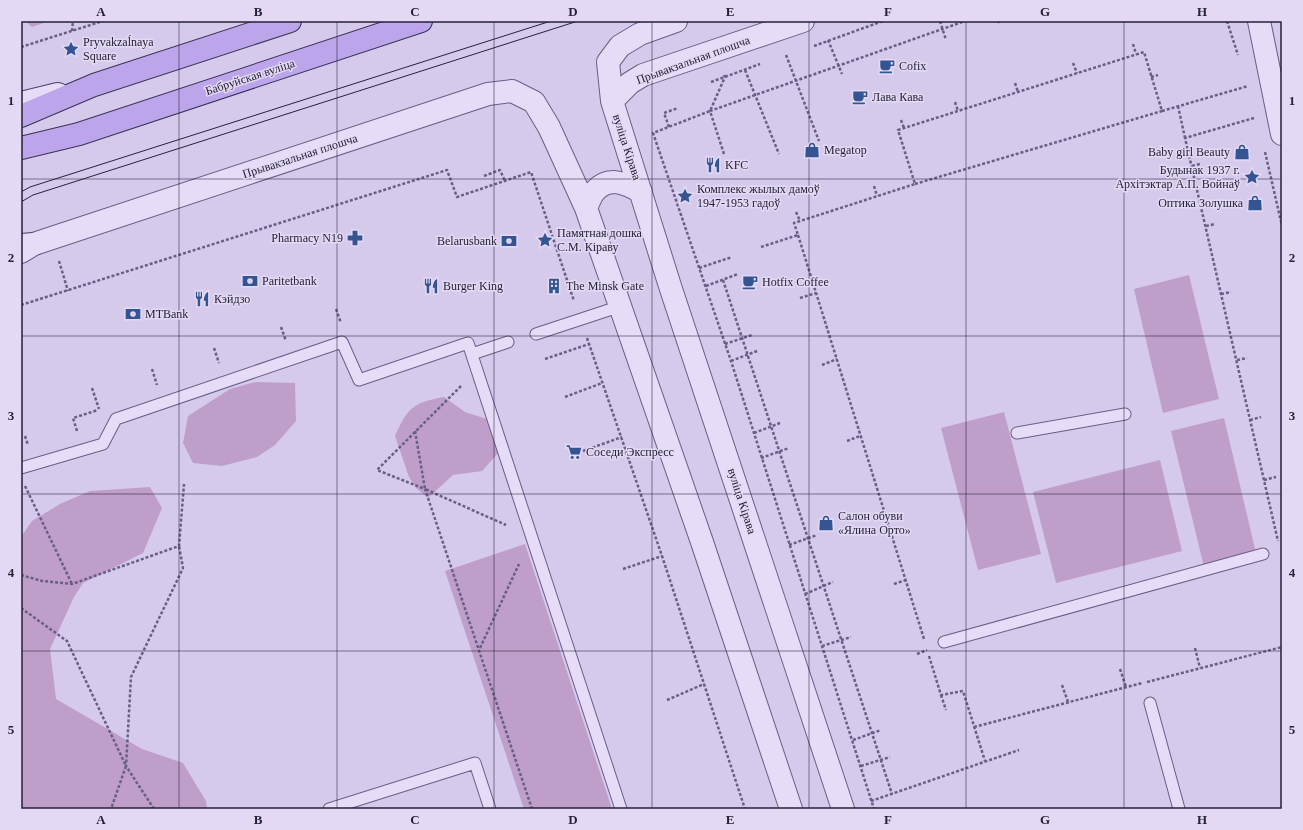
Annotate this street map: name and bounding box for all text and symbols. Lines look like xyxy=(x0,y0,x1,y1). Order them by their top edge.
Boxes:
text: A xyxy=(96,4,106,19)
text: B xyxy=(254,4,263,19)
text: C xyxy=(410,4,420,19)
text: D xyxy=(568,4,578,19)
text: E xyxy=(726,4,734,19)
text: F xyxy=(884,4,892,19)
text: G xyxy=(1040,4,1050,19)
text: H xyxy=(1197,4,1207,19)
street label: Прывакзальная плошча xyxy=(634,33,752,87)
place label: Pryvakzaĺnaya Square xyxy=(83,35,154,63)
place icon: Pryvakzaĺnaya Square xyxy=(62,40,80,58)
street label: Бабруйская вуліца xyxy=(204,56,297,98)
cafe icon: Cofix xyxy=(878,57,896,75)
place label: Cofix xyxy=(899,59,926,73)
cafe icon: Лава Кава xyxy=(851,88,869,106)
place label: Лава Кава xyxy=(872,90,924,104)
text: 1 xyxy=(8,93,14,108)
text: 1 xyxy=(1289,93,1295,108)
street label: вуліца Кірава xyxy=(610,112,644,182)
street label: Прывакзальная плошча xyxy=(241,131,360,181)
shop icon: Megatop xyxy=(803,141,821,159)
place label: Megatop xyxy=(824,143,867,157)
shop icon: Baby girl Beauty xyxy=(1233,143,1251,161)
place label: Baby girl Beauty xyxy=(1148,145,1230,159)
restaurant icon: KFC xyxy=(704,156,722,174)
place label: KFC xyxy=(725,158,748,172)
place label: Будынак 1937 г. Архітэктар А.П. Войнаў xyxy=(1115,163,1240,191)
place icon: Будынак 1937 г. Архітэктар А.П. Войнаў xyxy=(1243,168,1261,186)
place label: Комплекс жылых дамоў 1947-1953 гадоў xyxy=(697,182,820,210)
place icon: Комплекс жылых дамоў 1947-1953 гадоў xyxy=(676,187,694,205)
shop icon: Оптика Золушка xyxy=(1246,194,1264,212)
place label: Оптика Золушка xyxy=(1158,196,1244,210)
place label: Памятная дошка С.М. Кіраву xyxy=(557,226,643,254)
pharmacy icon: Pharmacy N19 xyxy=(346,229,364,247)
place label: Pharmacy N19 xyxy=(271,231,343,245)
place icon: Памятная дошка С.М. Кіраву xyxy=(536,231,554,249)
bank icon: Belarusbank xyxy=(500,232,518,250)
place label: Belarusbank xyxy=(437,234,497,248)
text: 2 xyxy=(8,250,14,265)
text: 2 xyxy=(1289,250,1295,265)
bank icon: Paritetbank xyxy=(241,272,259,290)
cafe icon: Hotfix Coffee xyxy=(741,273,759,291)
place label: Paritetbank xyxy=(262,274,317,288)
place label: Hotfix Coffee xyxy=(762,275,829,289)
restaurant icon: Burger King xyxy=(422,277,440,295)
building icon: The Minsk Gate xyxy=(545,277,563,295)
place label: Burger King xyxy=(443,279,503,293)
place label: The Minsk Gate xyxy=(566,279,644,293)
restaurant icon: Кэйдзо xyxy=(193,290,211,308)
place label: Кэйдзо xyxy=(214,292,250,306)
bank icon: MTBank xyxy=(124,305,142,323)
place label: MTBank xyxy=(145,307,188,321)
text: 3 xyxy=(8,408,15,423)
text: 3 xyxy=(1289,408,1296,423)
supermarket icon: Соседи Экспресс xyxy=(565,443,583,461)
place label: Соседи Экспресс xyxy=(586,445,674,459)
street label: вуліца Кірава xyxy=(725,466,759,536)
place label: Салон обуви «Ялина Орто» xyxy=(838,509,911,537)
shop icon: Салон обуви «Ялина Орто» xyxy=(817,514,835,532)
text: 4 xyxy=(8,565,15,580)
text: 4 xyxy=(1289,565,1296,580)
text: 5 xyxy=(8,722,15,737)
text: 5 xyxy=(1289,722,1296,737)
text: A xyxy=(96,812,106,827)
text: B xyxy=(254,812,263,827)
text: C xyxy=(410,812,420,827)
text: D xyxy=(568,812,578,827)
text: E xyxy=(726,812,734,827)
text: F xyxy=(884,812,892,827)
text: G xyxy=(1040,812,1050,827)
text: H xyxy=(1197,812,1207,827)

